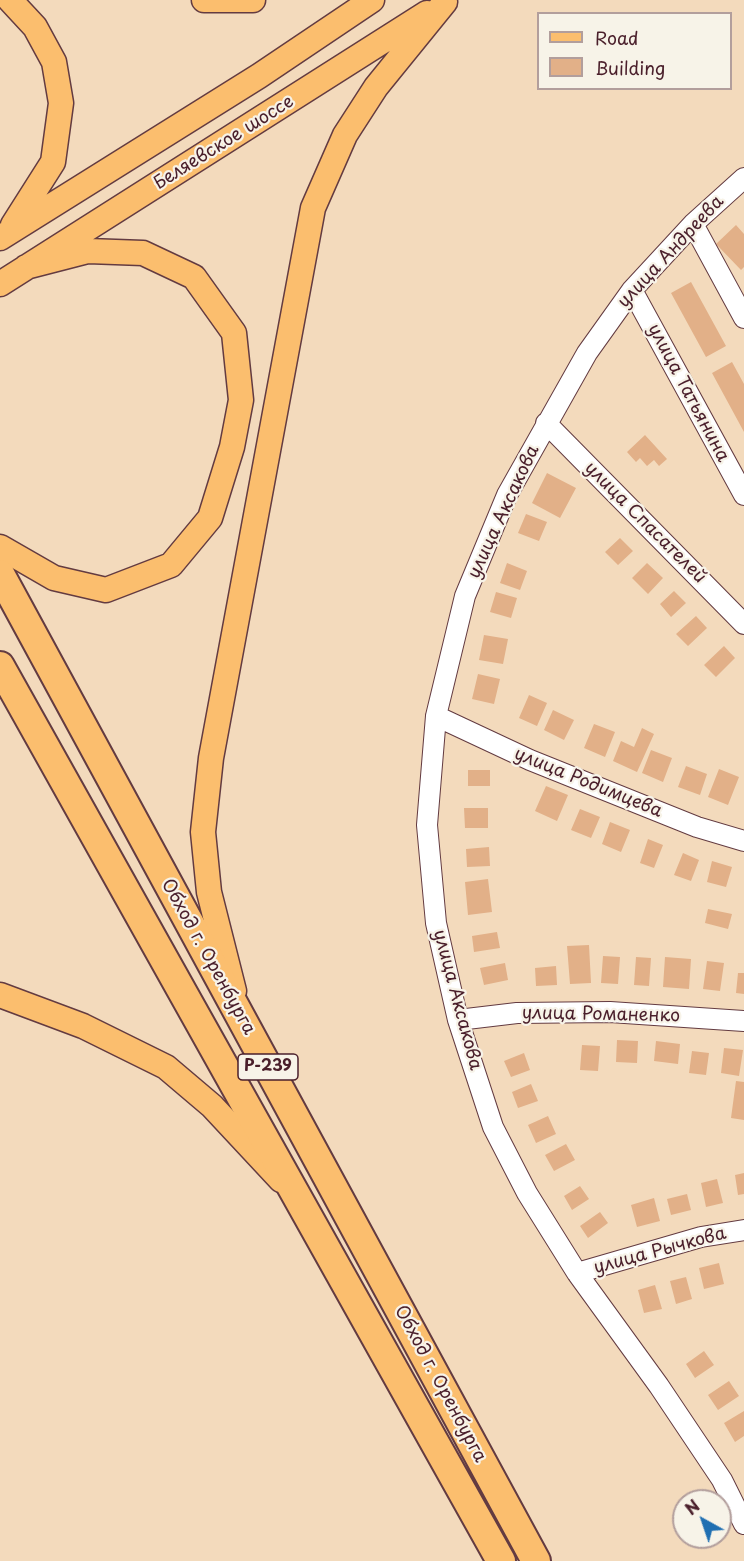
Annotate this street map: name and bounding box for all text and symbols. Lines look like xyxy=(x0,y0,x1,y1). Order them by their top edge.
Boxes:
legend xyxy=(537,12,732,90)
text: Road xyxy=(595,24,639,51)
text: Building xyxy=(595,54,665,81)
street label: Беляевское шоссе xyxy=(150,91,298,195)
street label: улица Андреева xyxy=(613,191,729,313)
street label: улица Татьянина xyxy=(643,320,733,466)
street label: улица Аксакова xyxy=(464,442,544,582)
street label: улица Спасателей xyxy=(580,458,710,588)
street label: улица Родимцева xyxy=(511,743,665,823)
street label: Обход г. Оренбурга xyxy=(156,875,260,1039)
street label: улица Аксакова xyxy=(428,927,486,1073)
street label: улица Романенко xyxy=(522,1003,680,1027)
road number: Р-239 xyxy=(238,1054,298,1080)
street label: улица Рычкова xyxy=(592,1223,728,1279)
street label: Обход г. Оренбурга xyxy=(389,1302,491,1466)
north arrow xyxy=(672,1489,732,1549)
text: N xyxy=(679,1493,704,1520)

